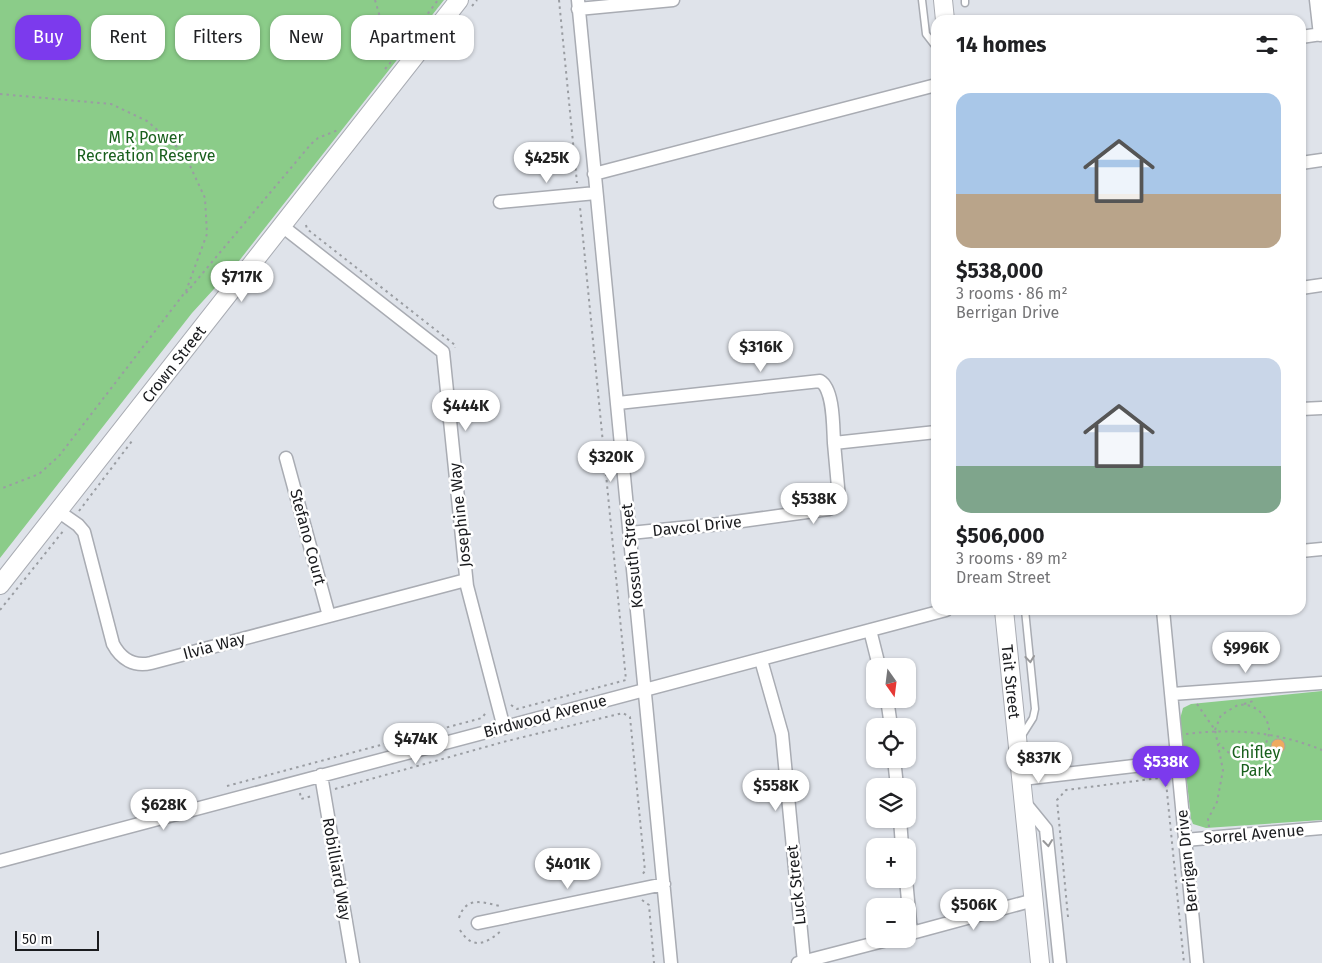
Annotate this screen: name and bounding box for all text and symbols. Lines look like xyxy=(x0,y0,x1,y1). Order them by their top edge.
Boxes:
chip: Buy xyxy=(15,15,81,60)
chip: Rent xyxy=(91,15,165,60)
chip: Filters xyxy=(175,15,260,60)
chip: New xyxy=(270,15,341,60)
chip: Apartment xyxy=(351,15,474,60)
icon: filters xyxy=(1253,31,1281,59)
text: 14 homes xyxy=(956,32,1046,58)
icon: home xyxy=(1074,126,1164,216)
park label: M R Power Recreation Reserve xyxy=(76,128,216,165)
pin: $425K xyxy=(512,142,582,184)
text: $425K xyxy=(525,148,569,167)
text: $538,000 xyxy=(956,258,1043,284)
pin: $717K xyxy=(207,260,277,303)
text: $717K xyxy=(222,267,262,286)
text: 3 rooms · 86 m² xyxy=(956,284,1068,303)
text: Berrigan Drive xyxy=(956,303,1059,322)
street label: Crown Street xyxy=(137,322,210,406)
pin: $316K xyxy=(726,330,796,373)
text: $316K xyxy=(739,337,783,356)
pin: $444K xyxy=(431,390,501,432)
icon: home xyxy=(1074,391,1164,481)
text: $444K xyxy=(443,396,489,415)
pin: $320K xyxy=(576,440,646,483)
text: $320K xyxy=(589,447,633,466)
street label: Josephine Way xyxy=(445,462,475,568)
pin: $538K xyxy=(779,482,849,525)
street label: Stefano Court xyxy=(286,487,330,587)
text: $538K xyxy=(792,489,836,508)
street label: Kossuth Street xyxy=(617,502,647,609)
street label: Davcol Drive xyxy=(651,512,743,540)
text: $506,000 xyxy=(956,523,1045,549)
text: 3 rooms · 89 m² xyxy=(956,549,1067,568)
text: Dream Street xyxy=(956,568,1051,587)
street label: Ilvia Way xyxy=(181,629,247,663)
pin: $996K xyxy=(1211,632,1281,674)
text: $996K xyxy=(1223,638,1269,657)
street label: Tait Street xyxy=(998,644,1025,720)
one-way arrow xyxy=(1024,655,1035,663)
north arrow xyxy=(866,658,916,708)
map controls xyxy=(866,658,916,948)
street label: Birdwood Avenue xyxy=(481,690,609,742)
button: locate xyxy=(866,718,916,768)
pin: $474K xyxy=(381,722,451,765)
text: $474K xyxy=(394,729,438,748)
pin: $837K xyxy=(1004,742,1074,784)
park label: Chifley Park xyxy=(1232,743,1280,780)
pin: $538K xyxy=(1131,746,1201,788)
text: $837K xyxy=(1017,748,1061,767)
text: $538K xyxy=(1144,752,1188,771)
pin: $558K xyxy=(741,770,811,812)
text: $558K xyxy=(753,776,799,795)
button: layers xyxy=(866,778,916,828)
pin: $628K xyxy=(129,788,199,831)
text: $628K xyxy=(141,795,187,814)
street label: Berrigan Drive xyxy=(1172,809,1202,913)
street label: Robilliard Way xyxy=(319,816,355,922)
street label: Sorrel Avenue xyxy=(1203,820,1305,848)
button: + xyxy=(866,838,916,888)
one-way arrow xyxy=(1042,839,1053,847)
street label: Luck Street xyxy=(782,844,810,926)
pin: $401K xyxy=(533,848,603,890)
text: $401K xyxy=(546,854,590,873)
pin: $506K xyxy=(939,888,1009,931)
text: $506K xyxy=(951,895,997,914)
button: − xyxy=(866,898,916,948)
scale bar xyxy=(15,928,99,951)
text: 50 m xyxy=(22,931,53,948)

